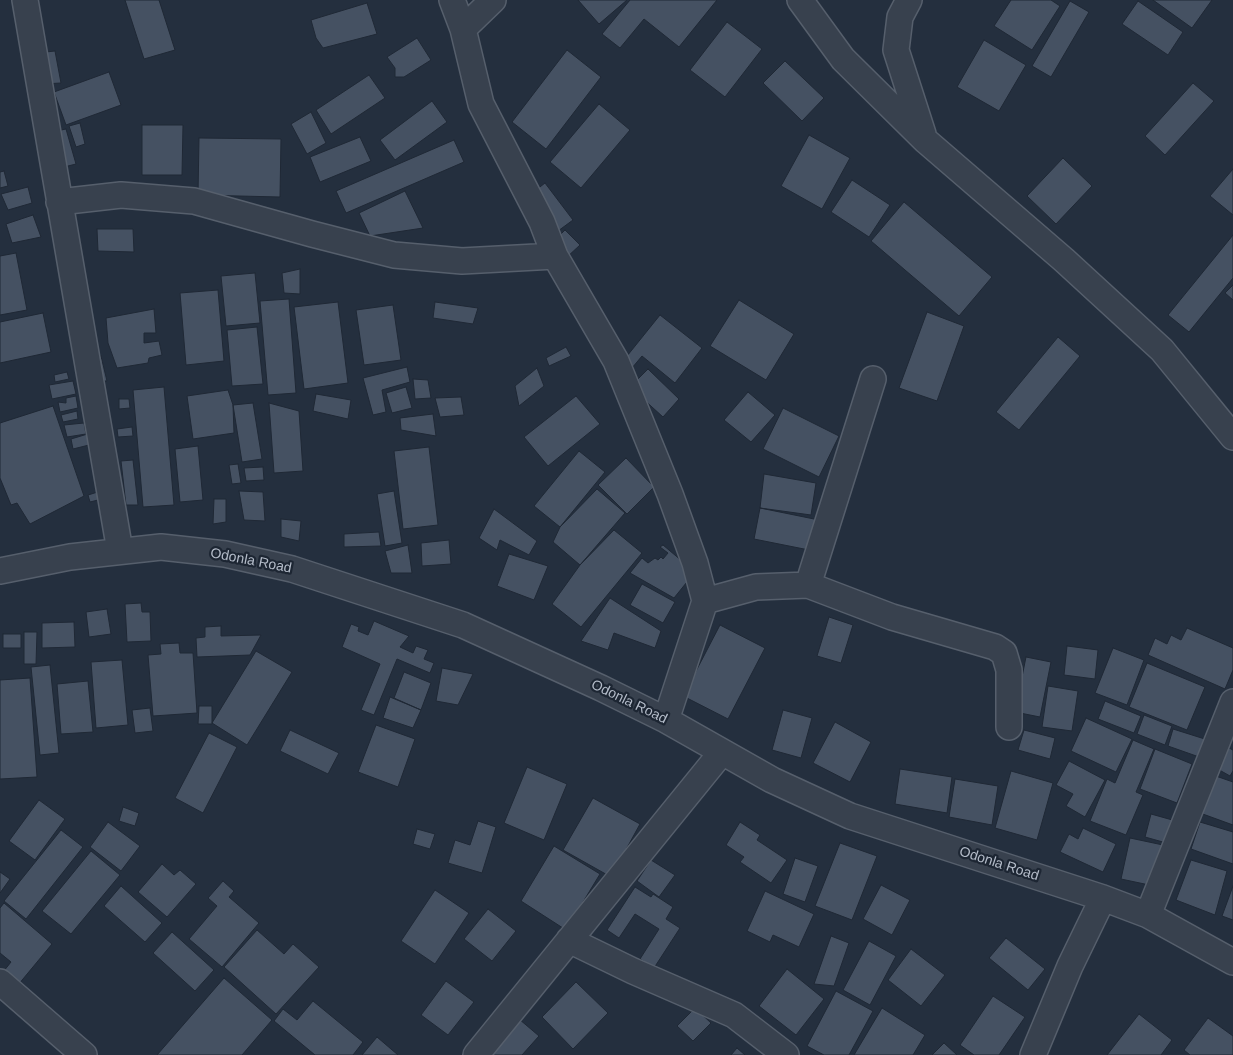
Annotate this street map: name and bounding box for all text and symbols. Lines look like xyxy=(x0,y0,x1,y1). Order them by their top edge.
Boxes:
street label: Odonla Road xyxy=(209,545,293,577)
street label: Odonla Road xyxy=(588,676,670,728)
street label: Odonla Road xyxy=(957,843,1041,885)

